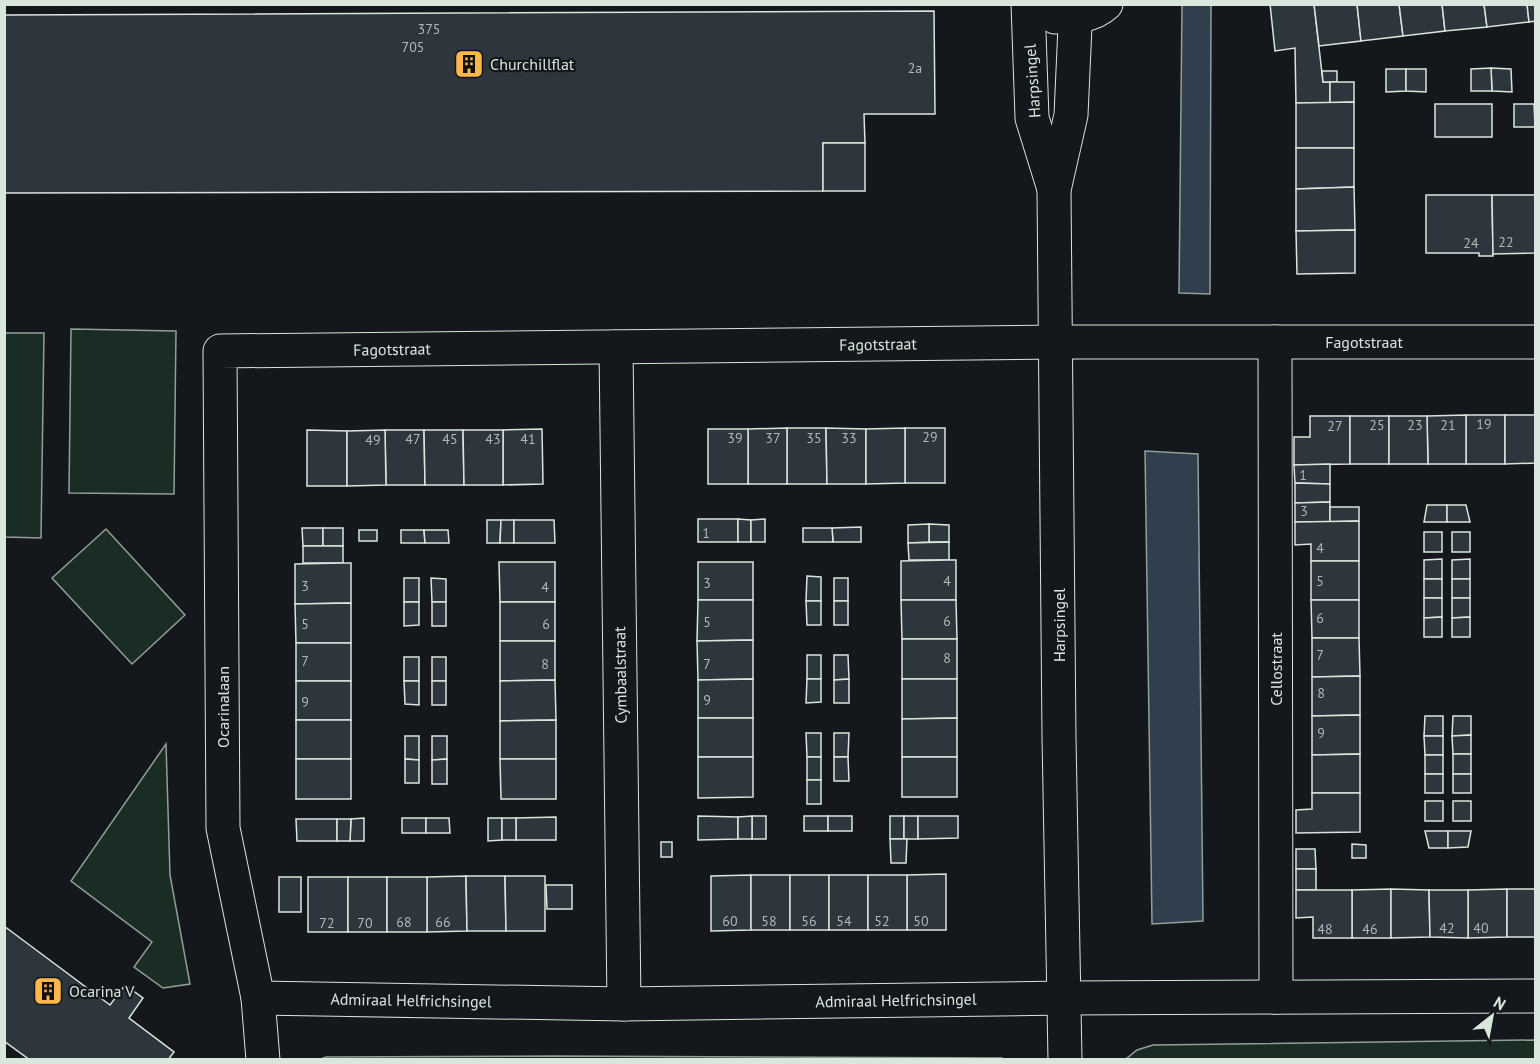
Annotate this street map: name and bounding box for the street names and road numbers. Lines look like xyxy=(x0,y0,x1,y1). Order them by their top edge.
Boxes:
street label: Harpsingel xyxy=(1019,43,1045,119)
street label: Fagotstraat xyxy=(1325,332,1403,352)
street label: Fagotstraat xyxy=(839,333,918,355)
street label: Fagotstraat xyxy=(353,338,432,360)
street label: Harpsingel xyxy=(1049,588,1069,662)
street label: Cymbaalstraat xyxy=(609,626,631,724)
street label: Cellostraat xyxy=(1266,632,1286,706)
street label: Ocarinalaan xyxy=(213,666,233,748)
street label: Admiraal Helfrichsingel xyxy=(330,989,492,1011)
street label: Admiraal Helfrichsingel xyxy=(815,989,977,1011)

